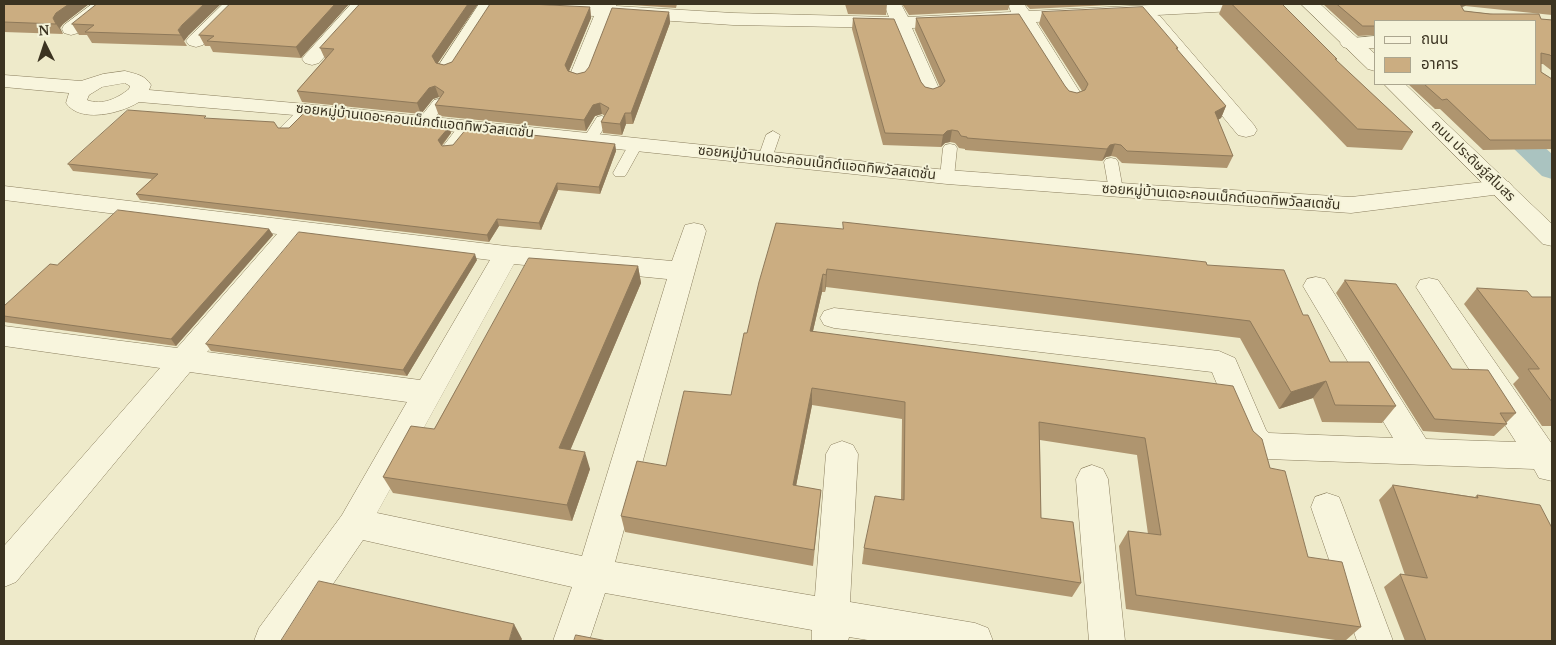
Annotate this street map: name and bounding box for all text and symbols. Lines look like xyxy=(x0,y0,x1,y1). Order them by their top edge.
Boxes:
north arrow xyxy=(20,20,70,70)
text: N xyxy=(38,20,50,39)
legend xyxy=(1374,20,1536,85)
text: ถนน xyxy=(1421,28,1448,48)
text: อาคาร xyxy=(1421,53,1458,73)
street label: ซอยหมู่บ้านเดอะคอนเน็กต์แอตทิพวัลสเตชั่น xyxy=(295,100,535,142)
street label: ถนน ประดิษฐ์สโมสร xyxy=(1428,117,1518,205)
street label: ซอยหมู่บ้านเดอะคอนเน็กต์แอตทิพวัลสเตชั่น xyxy=(697,142,937,184)
street label: ซอยหมู่บ้านเดอะคอนเน็กต์แอตทิพวัลสเตชั่น xyxy=(1101,180,1341,214)

